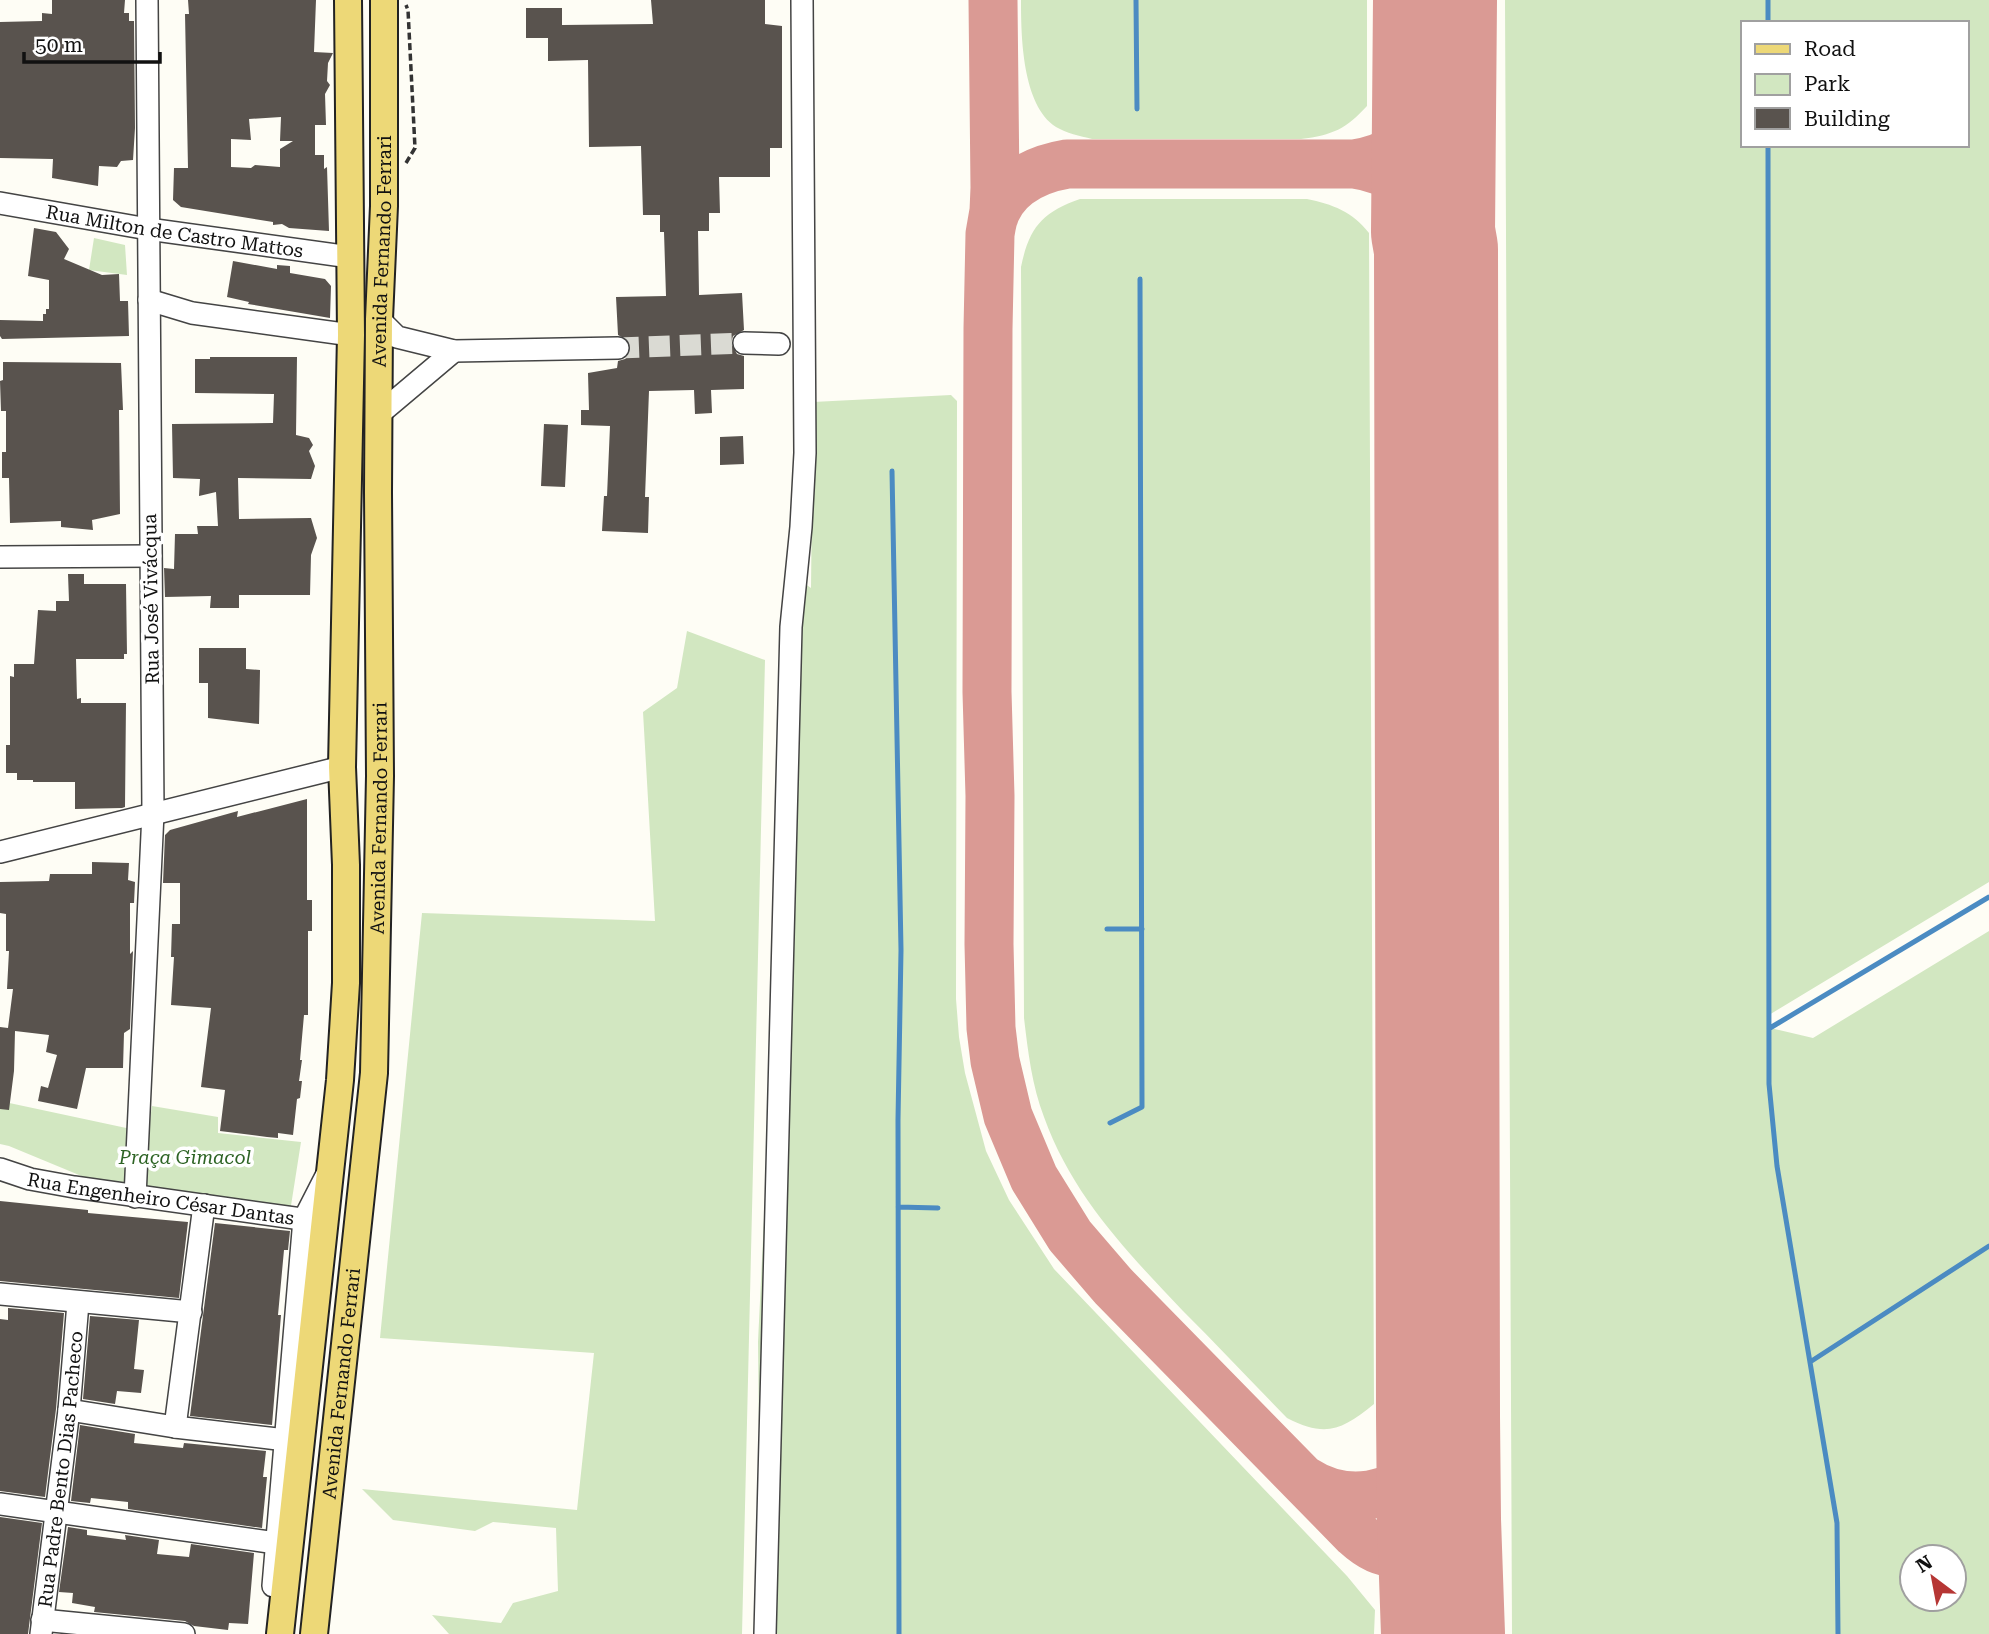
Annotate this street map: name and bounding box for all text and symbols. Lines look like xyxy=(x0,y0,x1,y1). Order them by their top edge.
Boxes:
scale bar xyxy=(24,21,161,65)
legend xyxy=(1741,21,1968,147)
text: 50 m xyxy=(35,33,83,57)
text: Road xyxy=(1804,37,1856,61)
text: Park xyxy=(1804,72,1850,96)
text: Building xyxy=(1804,107,1890,131)
street label: Avenida Fernando Ferrari xyxy=(367,135,396,368)
street label: Rua Milton de Castro Mattos xyxy=(44,200,305,262)
street label: Rua José Vivácqua xyxy=(138,513,164,685)
street label: Avenida Fernando Ferrari xyxy=(365,702,392,935)
park label: Praça Gimacol xyxy=(118,1146,252,1169)
street label: Rua Engenheiro César Dantas xyxy=(26,1167,296,1229)
street label: Avenida Fernando Ferrari xyxy=(317,1267,365,1500)
street label: Rua Padre Bento Dias Pacheco xyxy=(33,1330,87,1609)
north arrow xyxy=(1898,1543,1968,1613)
text: N xyxy=(1912,1550,1937,1578)

